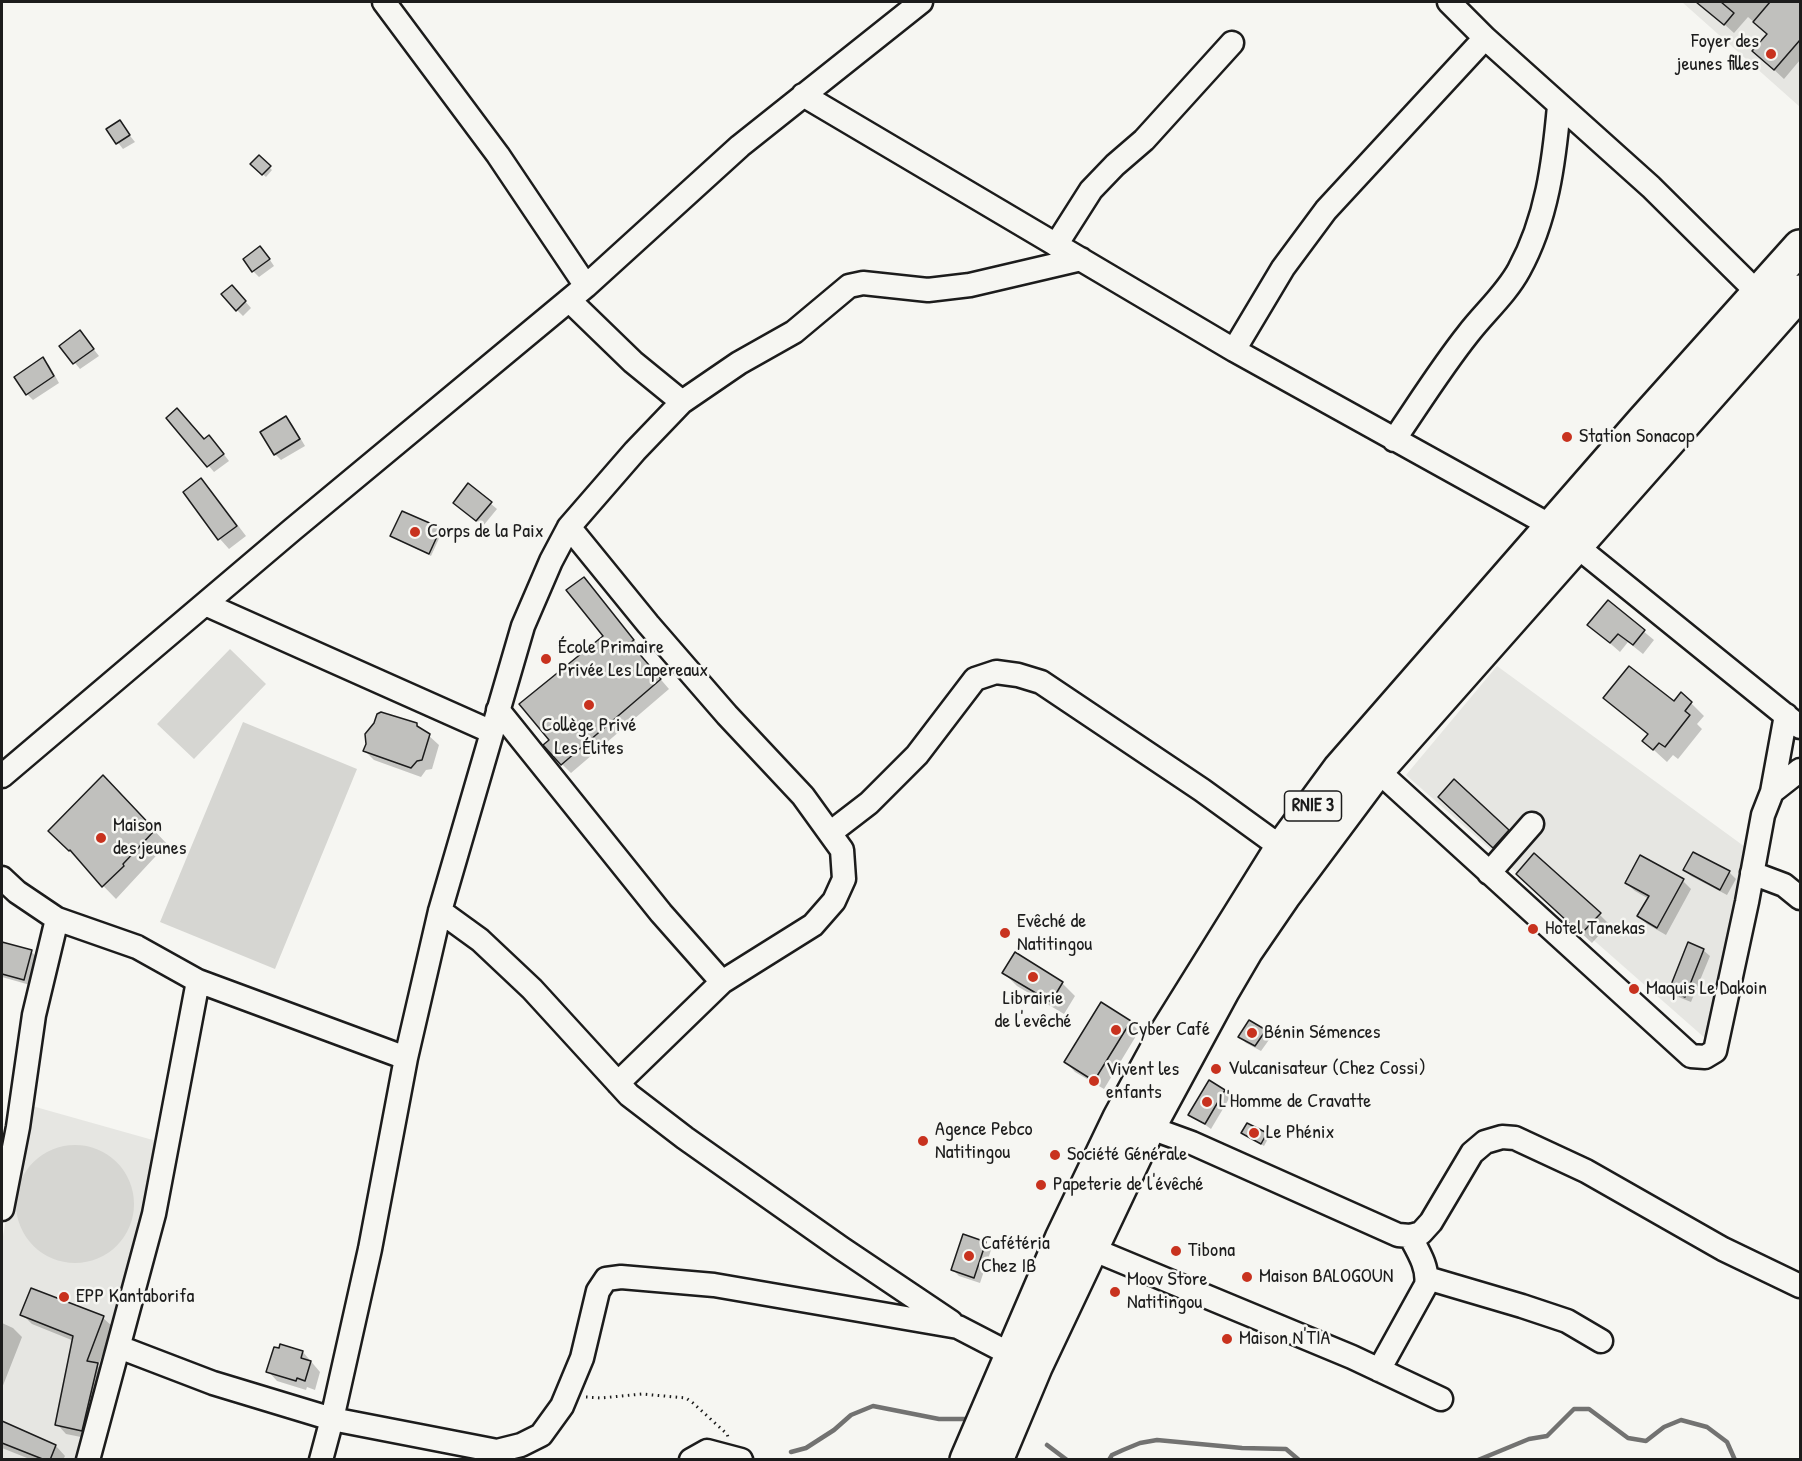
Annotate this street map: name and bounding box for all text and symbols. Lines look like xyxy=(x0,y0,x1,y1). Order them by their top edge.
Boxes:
place label: Foyer des jeunes filles xyxy=(1677,30,1759,77)
marker: Foyer des jeunes filles xyxy=(1764,47,1778,61)
place label: Station Sonacop xyxy=(1579,425,1694,449)
marker: Station Sonacop xyxy=(1560,430,1574,444)
place label: Corps de la Paix xyxy=(427,520,544,544)
marker: Corps de la Paix xyxy=(408,525,422,539)
place label: École Primaire Privée Les Lapereaux xyxy=(558,636,708,683)
marker: École Primaire Privée Les Lapereaux xyxy=(539,652,553,666)
marker: Collège Privé Les Élites xyxy=(582,698,596,712)
place label: Collège Privé Les Élites xyxy=(542,714,636,761)
road number: RNIE 3 xyxy=(1284,791,1342,821)
place label: Maison des jeunes xyxy=(113,814,186,861)
marker: Maison des jeunes xyxy=(94,831,108,845)
place label: Evêché de Natitingou xyxy=(1017,910,1092,957)
place label: Hotel Tanekas xyxy=(1545,917,1645,941)
marker: Hotel Tanekas xyxy=(1526,922,1540,936)
marker: Evêché de Natitingou xyxy=(998,926,1012,940)
marker: Librairie de l'evêché xyxy=(1026,970,1040,984)
place label: Maquis Le Dakoin xyxy=(1646,977,1767,1001)
marker: Maquis Le Dakoin xyxy=(1627,982,1641,996)
place label: Librairie de l'evêché xyxy=(995,987,1071,1034)
place label: Cyber Café xyxy=(1128,1018,1210,1042)
place label: Bénin Sémences xyxy=(1264,1021,1380,1045)
marker: Cyber Café xyxy=(1109,1023,1123,1037)
marker: Bénin Sémences xyxy=(1245,1026,1259,1040)
place label: Vulcanisateur (Chez Cossi) xyxy=(1228,1057,1426,1081)
place label: Vivent les enfants xyxy=(1106,1058,1179,1105)
marker: Vulcanisateur (Chez Cossi) xyxy=(1209,1062,1223,1076)
marker: Vivent les enfants xyxy=(1087,1074,1101,1088)
place label: L'Homme de Cravatte xyxy=(1219,1090,1371,1114)
marker: L'Homme de Cravatte xyxy=(1200,1095,1214,1109)
place label: Agence Pebco Natitingou xyxy=(935,1118,1033,1165)
place label: Le Phénix xyxy=(1266,1121,1334,1145)
marker: Le Phénix xyxy=(1247,1126,1261,1140)
marker: Agence Pebco Natitingou xyxy=(916,1134,930,1148)
place label: Société Générale xyxy=(1067,1143,1187,1167)
marker: Société Générale xyxy=(1048,1148,1062,1162)
place label: Papeterie de l'évêché xyxy=(1053,1173,1204,1197)
marker: Papeterie de l'évêché xyxy=(1034,1178,1048,1192)
place label: Cafétéria Chez IB xyxy=(981,1232,1050,1279)
place label: Tibona xyxy=(1188,1239,1235,1263)
marker: Tibona xyxy=(1169,1244,1183,1258)
marker: Cafétéria Chez IB xyxy=(962,1249,976,1263)
place label: Maison BALOGOUN xyxy=(1259,1265,1393,1289)
place label: Moov Store Natitingou xyxy=(1127,1268,1207,1315)
marker: Maison BALOGOUN xyxy=(1240,1270,1254,1284)
place label: EPP Kantaborifa xyxy=(76,1285,194,1309)
marker: Moov Store Natitingou xyxy=(1108,1285,1122,1299)
marker: EPP Kantaborifa xyxy=(57,1290,71,1304)
place label: Maison N'TIA xyxy=(1239,1327,1330,1351)
marker: Maison N'TIA xyxy=(1220,1332,1234,1346)

